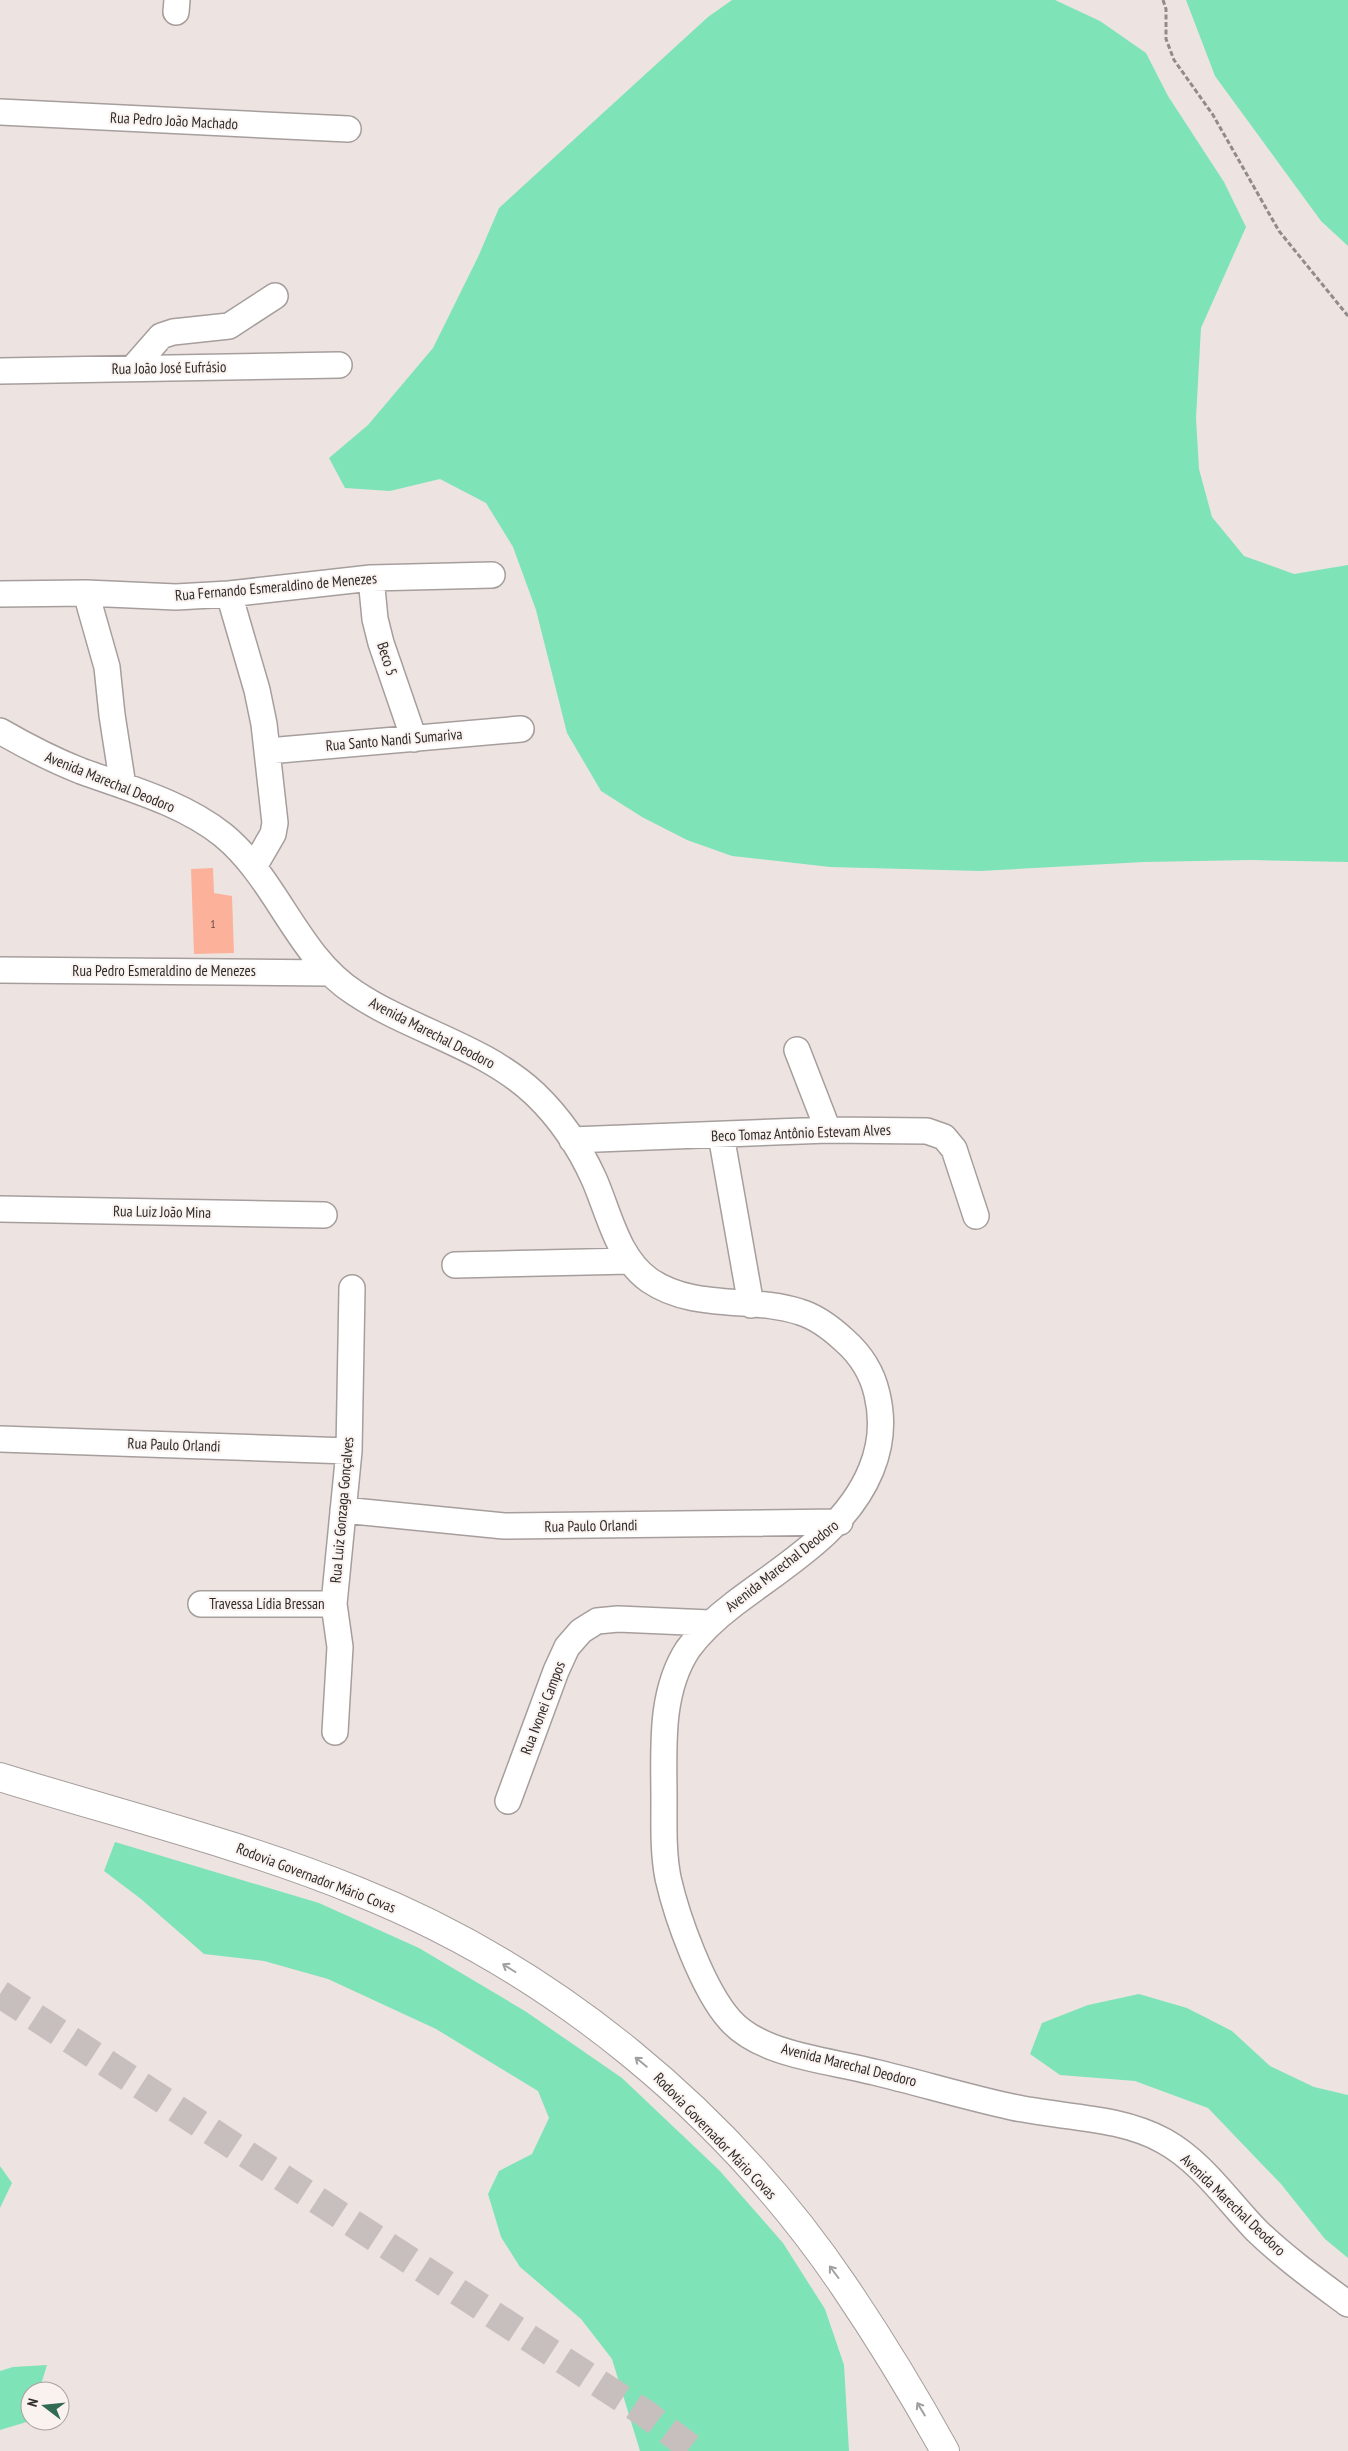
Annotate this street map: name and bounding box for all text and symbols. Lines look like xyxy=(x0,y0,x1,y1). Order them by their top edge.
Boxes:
street label: Rua Pedro João Machado xyxy=(110,108,238,133)
street label: Rua João José Eufrásio xyxy=(111,357,227,378)
street label: Rua Fernando Esmeraldino de Menezes xyxy=(174,568,378,605)
street label: Beco 5 xyxy=(373,639,402,678)
street label: Rua Santo Nandi Sumariva xyxy=(325,724,463,755)
street label: Avenida Marechal Deodoro xyxy=(42,747,178,816)
house number: 1 xyxy=(210,916,216,931)
street label: Rua Pedro Esmeraldino de Menezes xyxy=(72,961,256,980)
street label: Avenida Marechal Deodoro xyxy=(366,993,498,1072)
street label: Beco Tomaz Antônio Estevam Alves xyxy=(711,1120,891,1145)
street label: Rua Luiz João Mina xyxy=(113,1201,211,1222)
street label: Rua Paulo Orlandi xyxy=(127,1433,221,1456)
street label: Rua Luiz Gonzaga Gonçalves xyxy=(326,1436,357,1584)
street label: Rua Paulo Orlandi xyxy=(544,1515,638,1536)
street label: Avenida Marechal Deodoro xyxy=(721,1515,842,1616)
street label: Travessa Lídia Bressan xyxy=(209,1594,325,1613)
street label: Rua Ivonei Campos xyxy=(516,1658,569,1757)
street label: Rodovia Governador Mário Covas xyxy=(234,1838,399,1917)
one-way arrow xyxy=(503,1962,517,1972)
street label: Avenida Marechal Deodoro xyxy=(780,2039,919,2090)
one-way arrow xyxy=(635,2057,648,2068)
street label: Rodovia Governador Mário Covas xyxy=(650,2068,781,2203)
street label: Avenida Marechal Deodoro xyxy=(1177,2150,1290,2260)
one-way arrow xyxy=(828,2266,839,2279)
north arrow xyxy=(20,2381,70,2431)
text: N xyxy=(23,2396,42,2409)
one-way arrow xyxy=(915,2402,925,2416)

